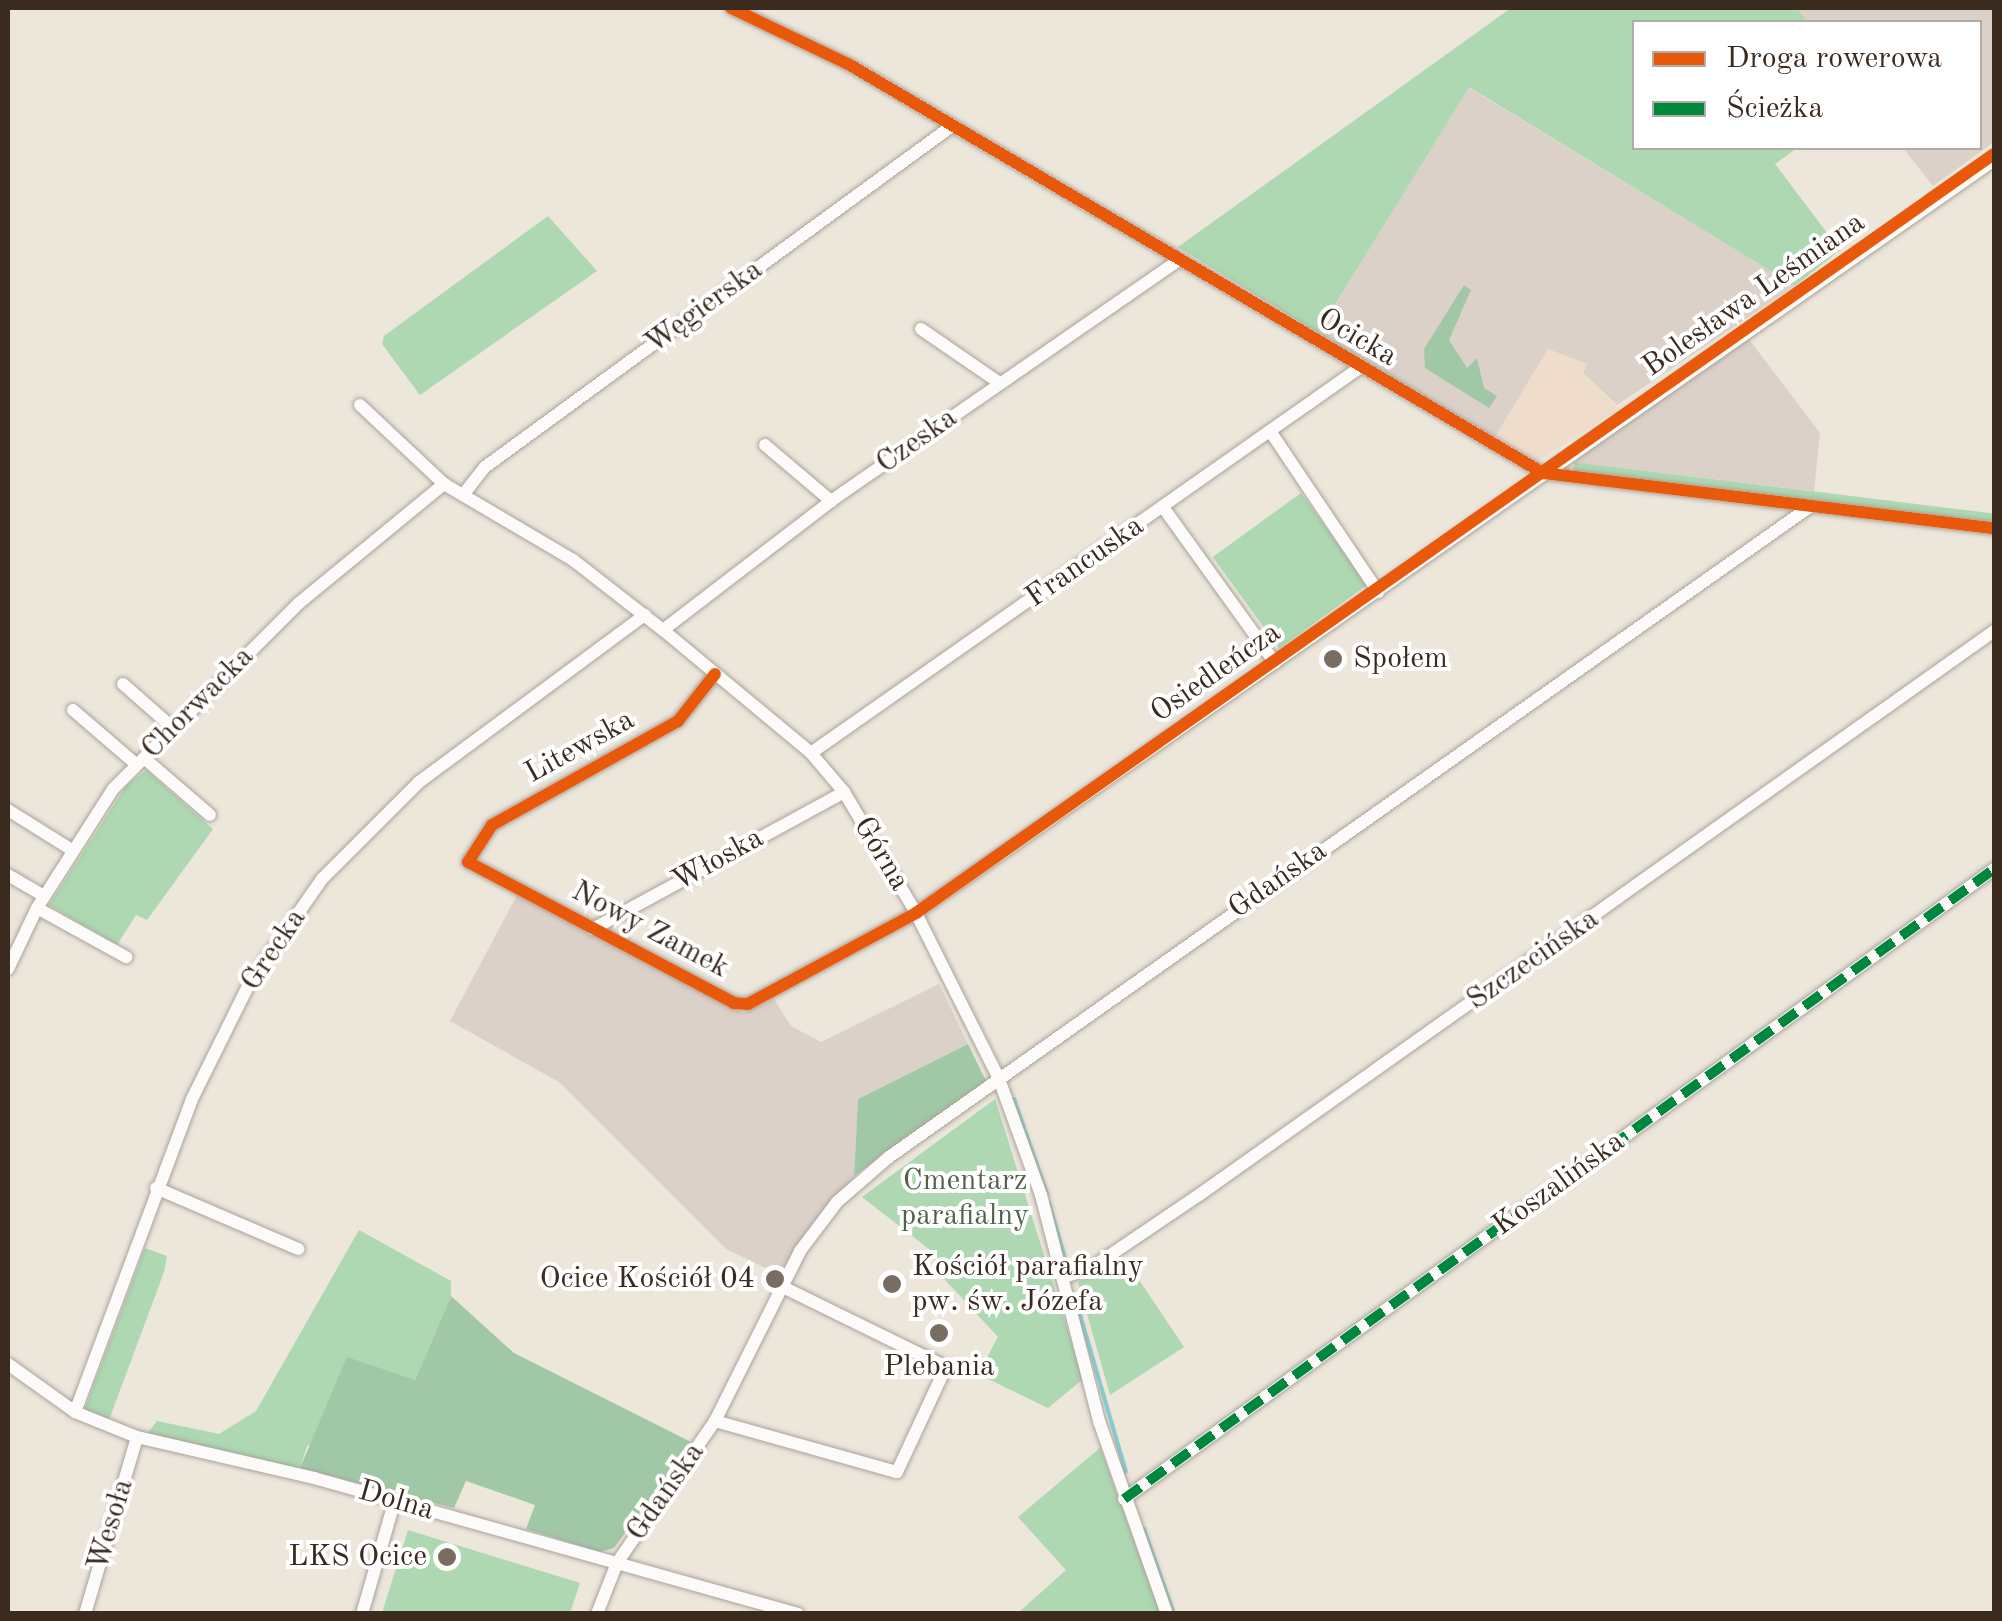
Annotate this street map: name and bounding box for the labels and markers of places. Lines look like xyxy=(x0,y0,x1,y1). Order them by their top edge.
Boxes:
place label: Społem xyxy=(1353,641,1448,677)
marker: Społem xyxy=(1322,648,1344,670)
place label: Kościół parafialny pw. św. Józefa xyxy=(912,1249,1144,1320)
place label: Ocice Kościół 04 xyxy=(539,1261,755,1297)
marker: Ocice Kościół 04 xyxy=(764,1268,786,1290)
marker: Kościół parafialny pw. św. Józefa xyxy=(881,1273,903,1295)
marker: Plebania xyxy=(928,1322,950,1344)
place label: Plebania xyxy=(883,1349,995,1385)
place label: LKS Ocice xyxy=(288,1539,427,1575)
marker: LKS Ocice xyxy=(436,1546,458,1568)

